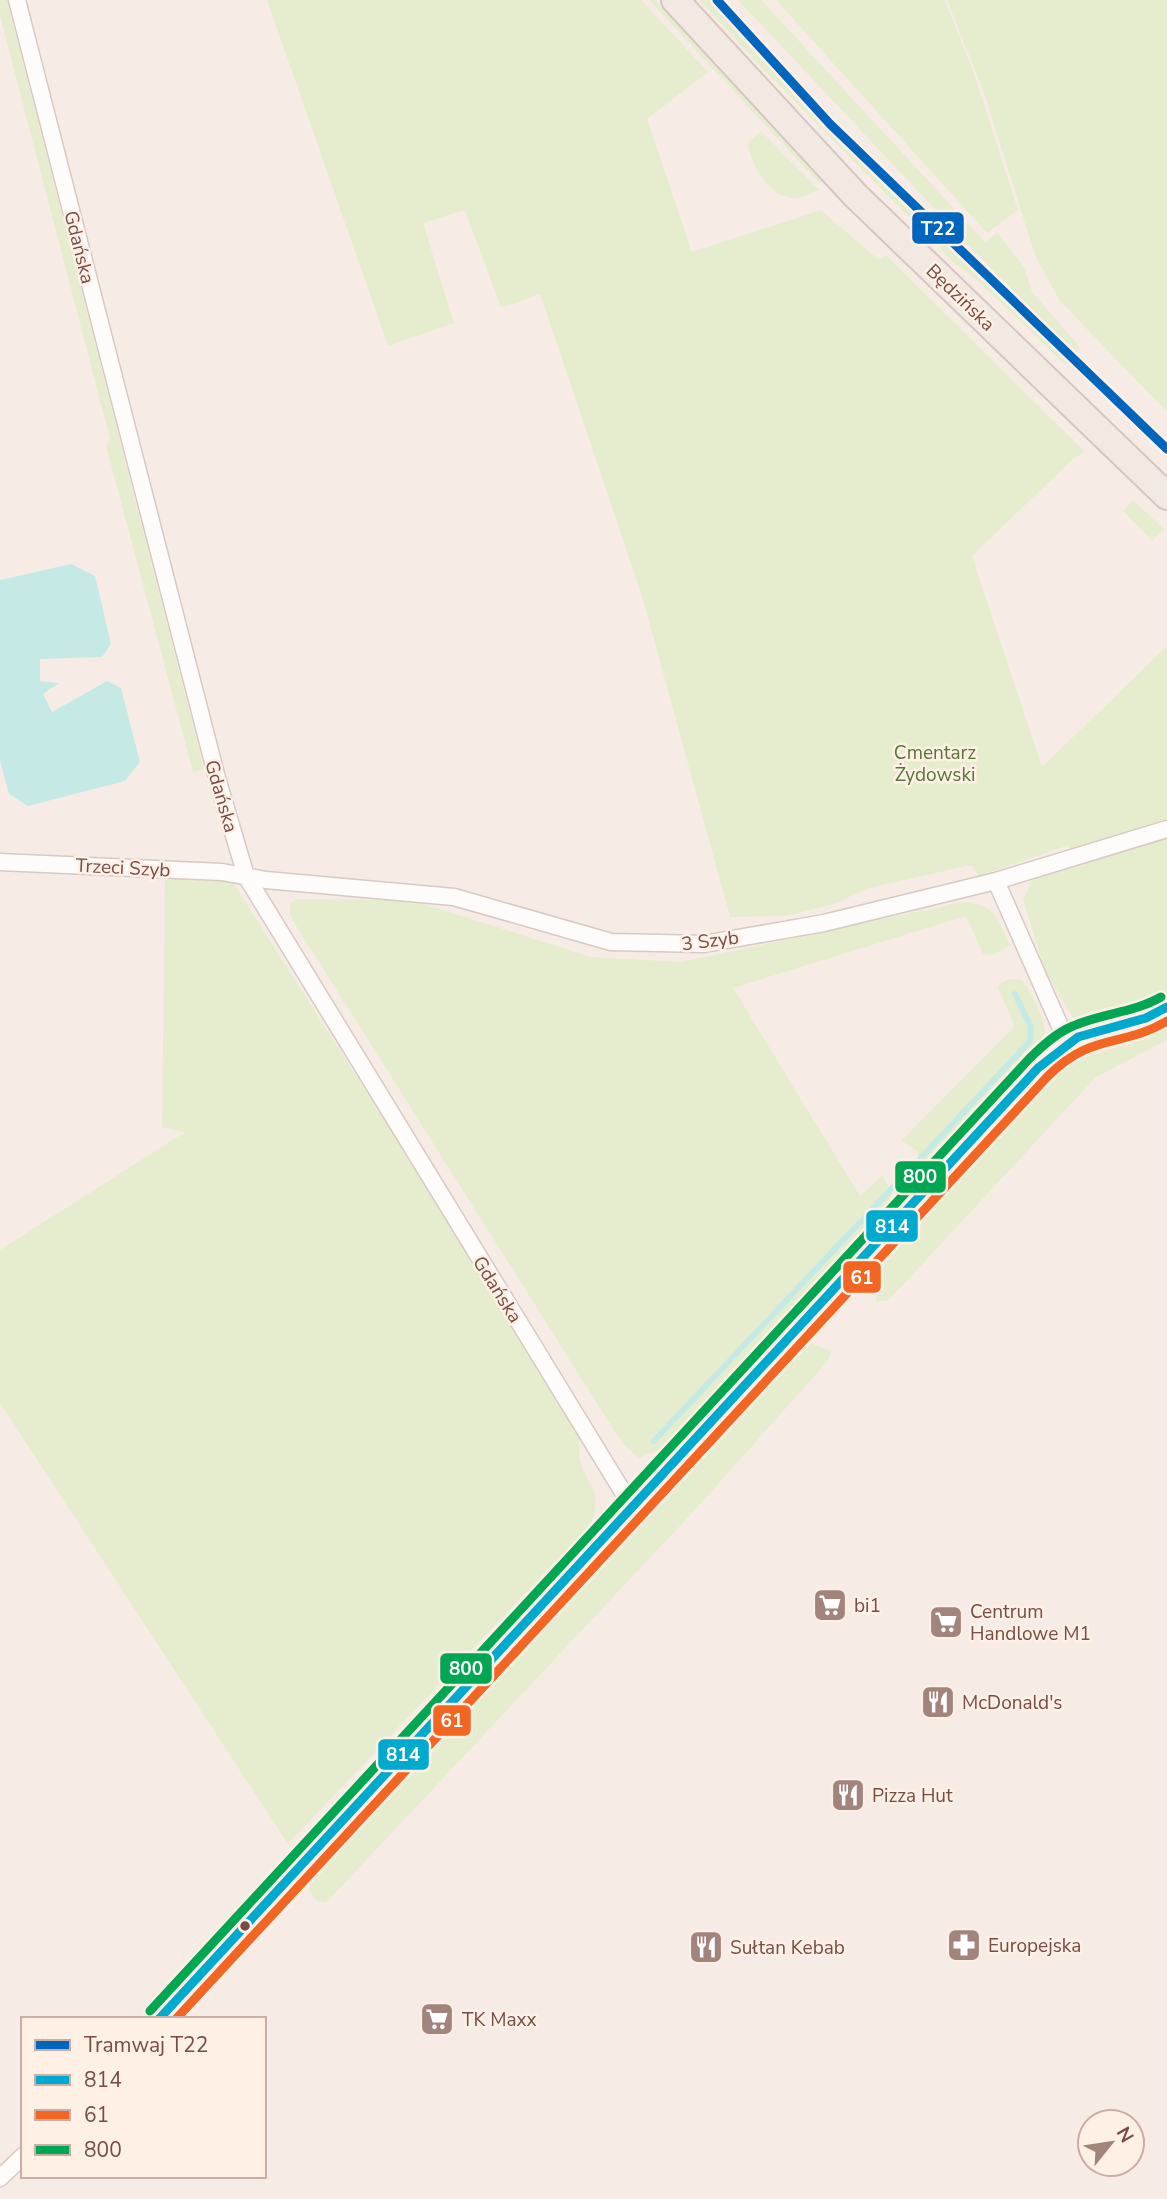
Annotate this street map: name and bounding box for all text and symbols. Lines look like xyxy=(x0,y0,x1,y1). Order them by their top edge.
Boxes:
street label: Gdańska xyxy=(57,208,101,286)
line badge: T22 xyxy=(911,211,965,245)
text: T22 xyxy=(921,216,955,242)
street label: Będzińska xyxy=(920,258,1000,337)
park label: Cmentarz Żydowski xyxy=(894,740,976,788)
street label: Gdańska xyxy=(198,757,244,836)
street label: Trzeci Szyb xyxy=(75,853,171,883)
street label: 3 Szyb xyxy=(680,925,740,957)
line badge: 800 xyxy=(894,1160,947,1194)
text: 800 xyxy=(903,1164,937,1190)
line badge: 814 xyxy=(865,1209,919,1243)
text: 814 xyxy=(875,1214,909,1240)
street label: Gdańska xyxy=(466,1251,528,1328)
line badge: 61 xyxy=(842,1260,882,1294)
text: 61 xyxy=(851,1265,873,1291)
supermarket icon: bi1 xyxy=(811,1586,849,1624)
place label: bi1 xyxy=(854,1593,881,1619)
place label: Centrum Handlowe M1 xyxy=(970,1599,1091,1647)
supermarket icon: Centrum Handlowe M1 xyxy=(927,1603,965,1641)
line badge: 800 xyxy=(439,1652,493,1685)
text: 800 xyxy=(449,1656,483,1682)
restaurant icon: McDonald's xyxy=(919,1683,957,1721)
place label: McDonald's xyxy=(962,1690,1063,1716)
line badge: 61 xyxy=(432,1704,472,1737)
text: 61 xyxy=(441,1708,463,1734)
line badge: 814 xyxy=(377,1738,430,1771)
text: 814 xyxy=(386,1742,420,1768)
restaurant icon: Pizza Hut xyxy=(829,1776,867,1814)
place label: Pizza Hut xyxy=(872,1783,953,1809)
unlabelled marker xyxy=(238,1919,252,1933)
pharmacy icon: Europejska xyxy=(945,1926,983,1964)
restaurant icon: Sułtan Kebab xyxy=(687,1928,725,1966)
place label: Europejska xyxy=(988,1933,1081,1959)
place label: Sułtan Kebab xyxy=(730,1935,845,1961)
supermarket icon: TK Maxx xyxy=(418,2000,456,2038)
place label: TK Maxx xyxy=(462,2007,536,2033)
legend xyxy=(21,2017,266,2178)
text: Tramwaj T22 xyxy=(84,2031,208,2059)
text: 814 xyxy=(84,2066,122,2094)
text: 61 xyxy=(84,2101,109,2129)
north arrow xyxy=(1076,2108,1146,2178)
text: N xyxy=(1110,2122,1140,2148)
text: 800 xyxy=(84,2136,122,2164)

